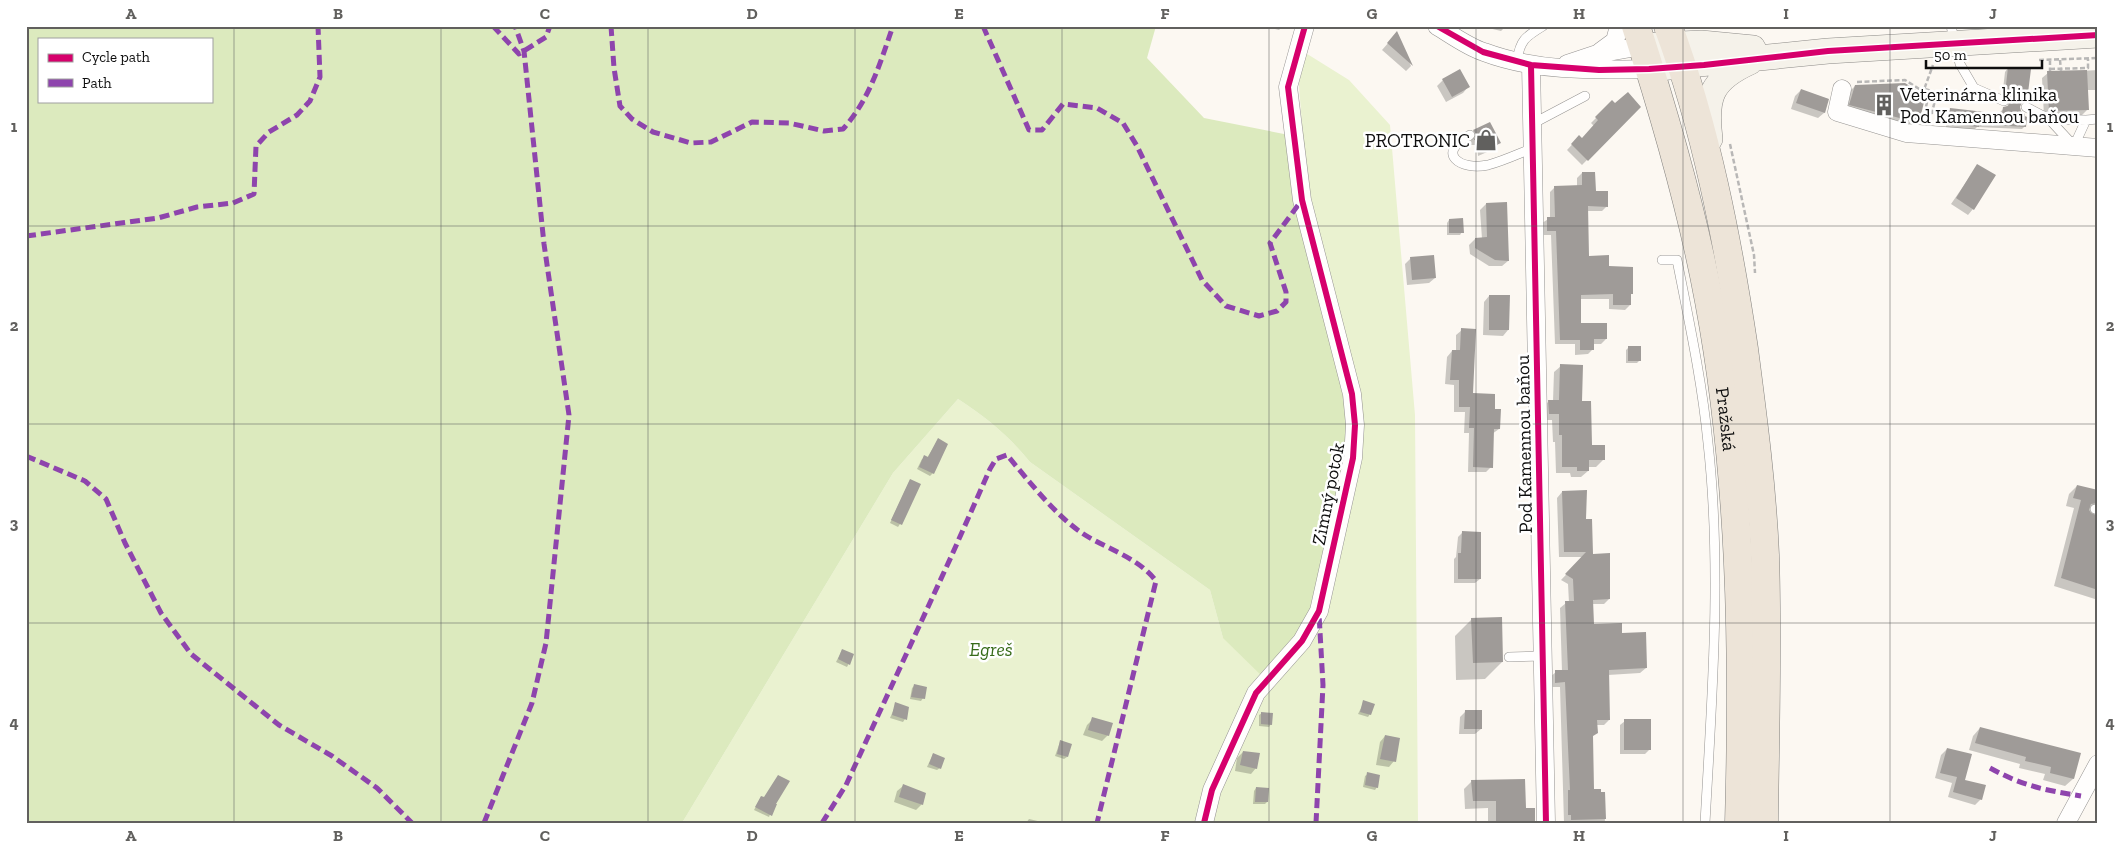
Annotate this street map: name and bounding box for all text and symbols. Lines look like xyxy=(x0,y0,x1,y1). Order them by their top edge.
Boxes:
text: A xyxy=(126,4,137,23)
text: B xyxy=(333,4,343,23)
text: C xyxy=(540,4,550,23)
text: D xyxy=(746,4,758,23)
text: E xyxy=(954,4,964,23)
text: F xyxy=(1160,4,1170,23)
text: G xyxy=(1367,4,1378,23)
text: H xyxy=(1573,4,1585,23)
text: I xyxy=(1783,4,1789,23)
text: J xyxy=(1989,4,1997,23)
legend xyxy=(38,38,212,102)
scale bar xyxy=(1926,38,2043,70)
text: 50 m xyxy=(1934,46,1967,64)
text: Cycle path xyxy=(82,48,151,66)
text: Path xyxy=(82,74,112,92)
place label: Veterinárna klinika Pod Kamennou baňou xyxy=(1899,83,2079,128)
building icon: Veterinárna klinika Pod Kamennou baňou xyxy=(1871,92,1897,118)
text: 1 xyxy=(11,117,18,136)
text: 1 xyxy=(2107,117,2114,136)
shop icon: PROTRONIC xyxy=(1473,127,1499,153)
place label: PROTRONIC xyxy=(1365,129,1470,152)
text: 2 xyxy=(10,316,19,335)
text: 2 xyxy=(2106,316,2115,335)
street label: Pod Kamennou baňou xyxy=(1511,354,1537,534)
street label: Pražská xyxy=(1711,386,1741,452)
street label: Zimný potok xyxy=(1307,441,1349,547)
text: 3 xyxy=(10,514,19,533)
text: 3 xyxy=(2106,514,2115,533)
park label: Egreš xyxy=(969,638,1013,661)
text: 4 xyxy=(9,713,19,732)
text: 4 xyxy=(2105,713,2115,732)
text: A xyxy=(126,826,137,845)
text: B xyxy=(333,826,343,845)
text: C xyxy=(540,826,550,845)
text: D xyxy=(746,826,758,845)
text: E xyxy=(954,826,964,845)
text: F xyxy=(1160,826,1170,845)
text: G xyxy=(1367,826,1378,845)
text: H xyxy=(1573,826,1585,845)
text: I xyxy=(1783,826,1789,845)
text: J xyxy=(1989,826,1997,845)

